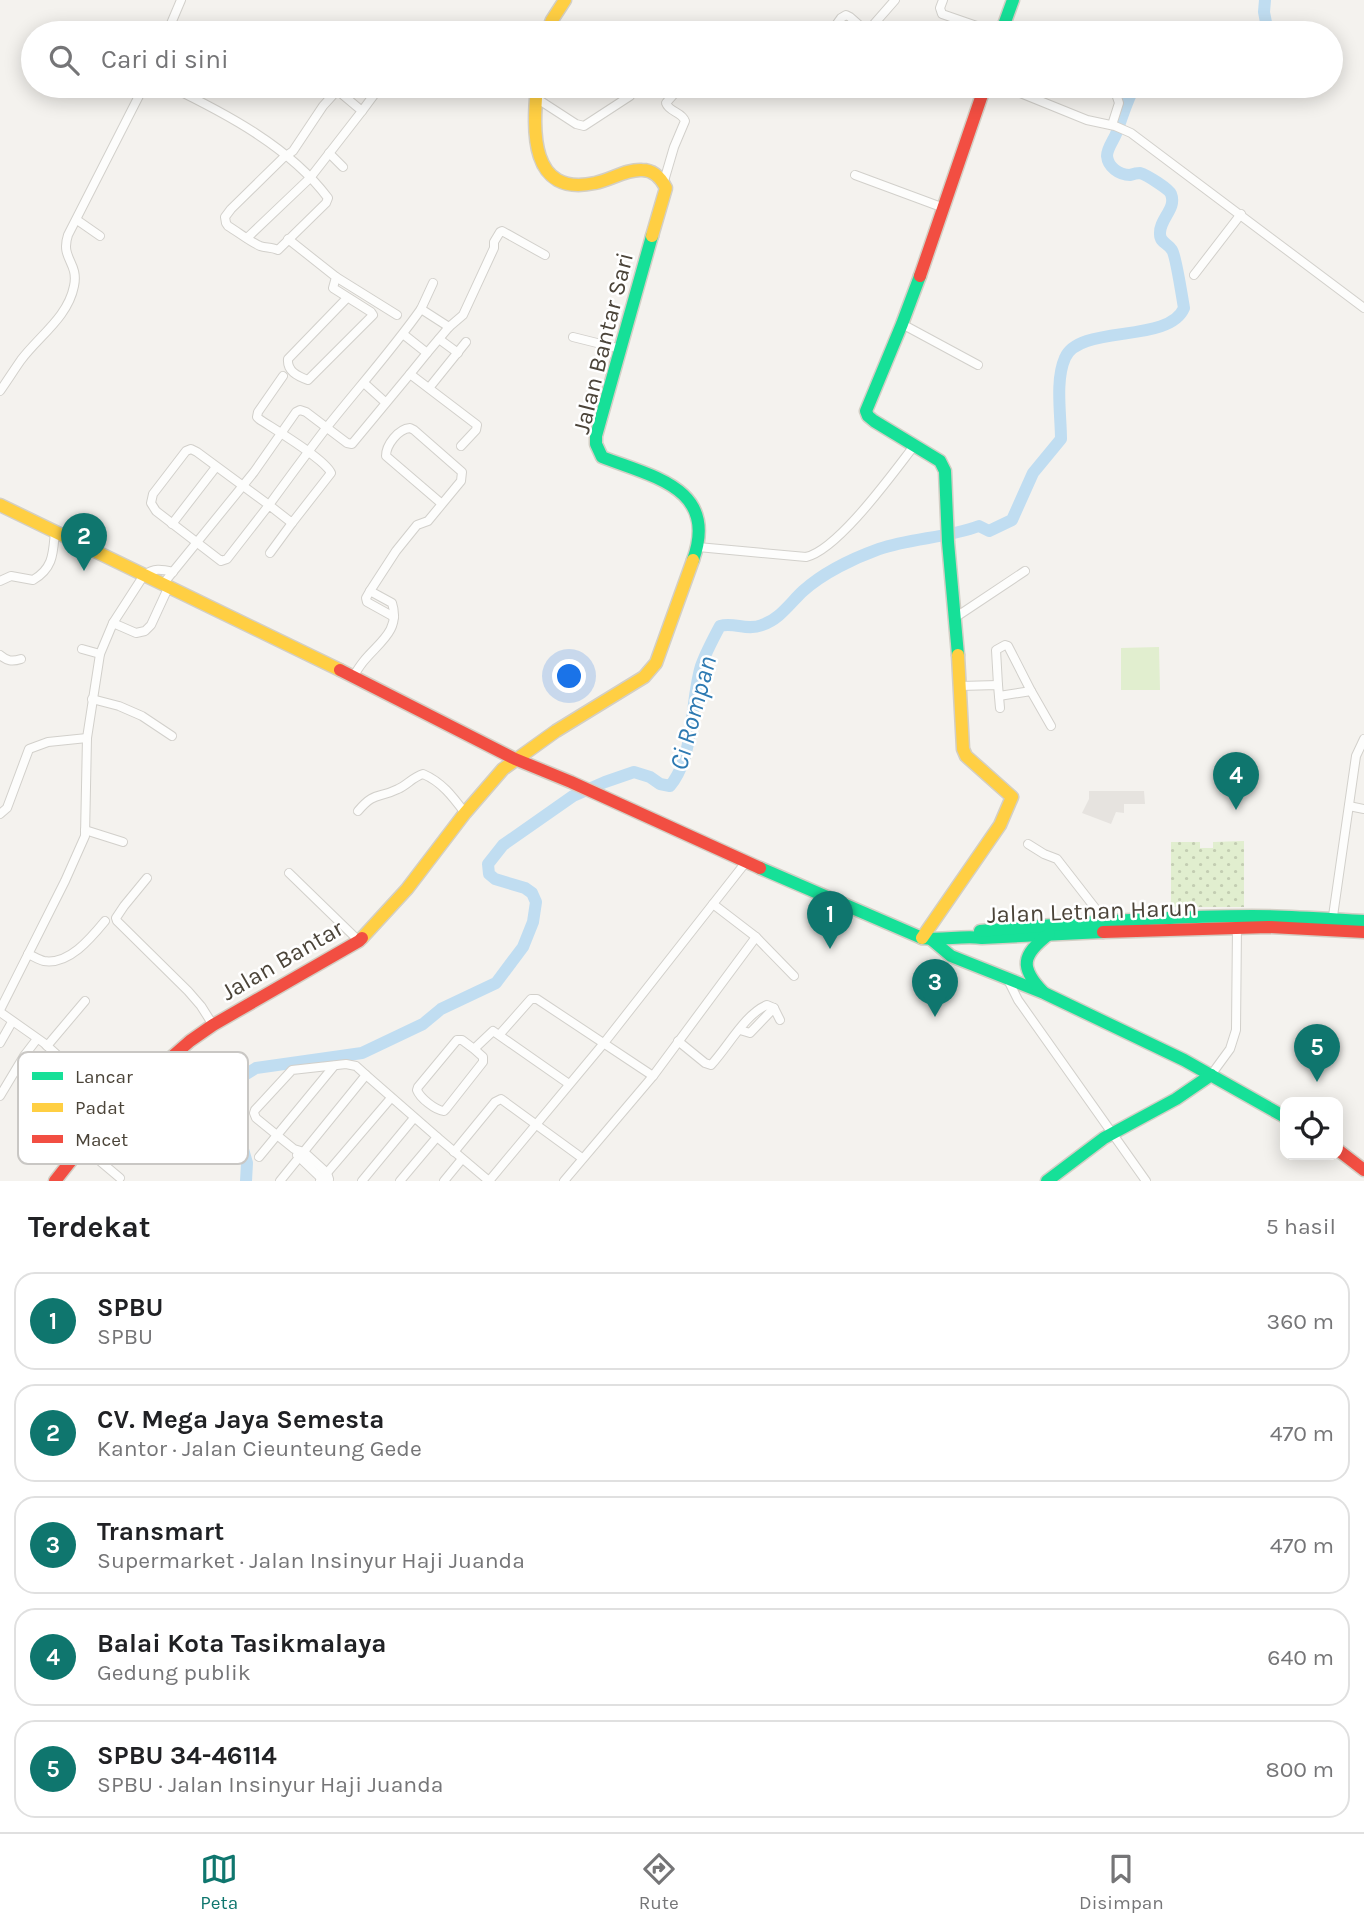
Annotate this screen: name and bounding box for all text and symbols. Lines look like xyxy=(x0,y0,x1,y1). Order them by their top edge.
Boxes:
search box xyxy=(21,21,1343,98)
icon: search xyxy=(45,41,83,79)
text: Cari di sini xyxy=(101,44,229,75)
street label: Jalan Bantar Sari xyxy=(567,249,639,437)
pin: 2 xyxy=(61,513,107,571)
water label: Ci Rompan xyxy=(663,652,723,774)
your location xyxy=(552,659,586,693)
pin: 4 xyxy=(1213,752,1259,810)
pin: 1 xyxy=(807,891,853,949)
street label: Jalan Letnan Harun xyxy=(986,893,1198,929)
street label: Jalan Bantar xyxy=(216,914,348,1006)
pin: 3 xyxy=(912,959,958,1017)
pin: 5 xyxy=(1294,1024,1340,1082)
legend xyxy=(18,1052,248,1164)
text: Lancar xyxy=(75,1066,133,1088)
text: Padat xyxy=(75,1097,125,1119)
map controls xyxy=(1280,1097,1343,1160)
button: locate xyxy=(1280,1097,1343,1160)
text: Macet xyxy=(75,1129,128,1151)
text: Terdekat xyxy=(28,1209,151,1245)
text: 5 hasil xyxy=(1266,1213,1336,1240)
text: SPBU xyxy=(97,1292,163,1323)
text: 1 xyxy=(49,1308,57,1335)
text: 360 m xyxy=(1267,1308,1334,1335)
text: SPBU xyxy=(97,1323,153,1350)
text: CV. Mega Jaya Semesta xyxy=(97,1404,384,1435)
text: 2 xyxy=(46,1420,60,1447)
text: 470 m xyxy=(1270,1420,1334,1447)
text: Kantor · Jalan Cieunteung Gede xyxy=(97,1435,422,1462)
text: Transmart xyxy=(97,1516,224,1547)
text: 3 xyxy=(46,1532,60,1559)
text: 470 m xyxy=(1270,1532,1334,1559)
text: Supermarket · Jalan Insinyur Haji Juanda xyxy=(97,1547,525,1574)
text: Balai Kota Tasikmalaya xyxy=(97,1628,387,1659)
text: 4 xyxy=(46,1644,60,1671)
text: 640 m xyxy=(1267,1644,1334,1671)
text: Gedung publik xyxy=(97,1659,251,1686)
text: SPBU 34-46114 xyxy=(97,1740,277,1771)
text: 5 xyxy=(46,1756,60,1783)
text: 800 m xyxy=(1266,1756,1334,1783)
text: SPBU · Jalan Insinyur Haji Juanda xyxy=(97,1771,444,1798)
tab: Peta xyxy=(200,1850,238,1914)
tab: Rute xyxy=(639,1850,679,1914)
tab: Disimpan xyxy=(1079,1850,1164,1914)

